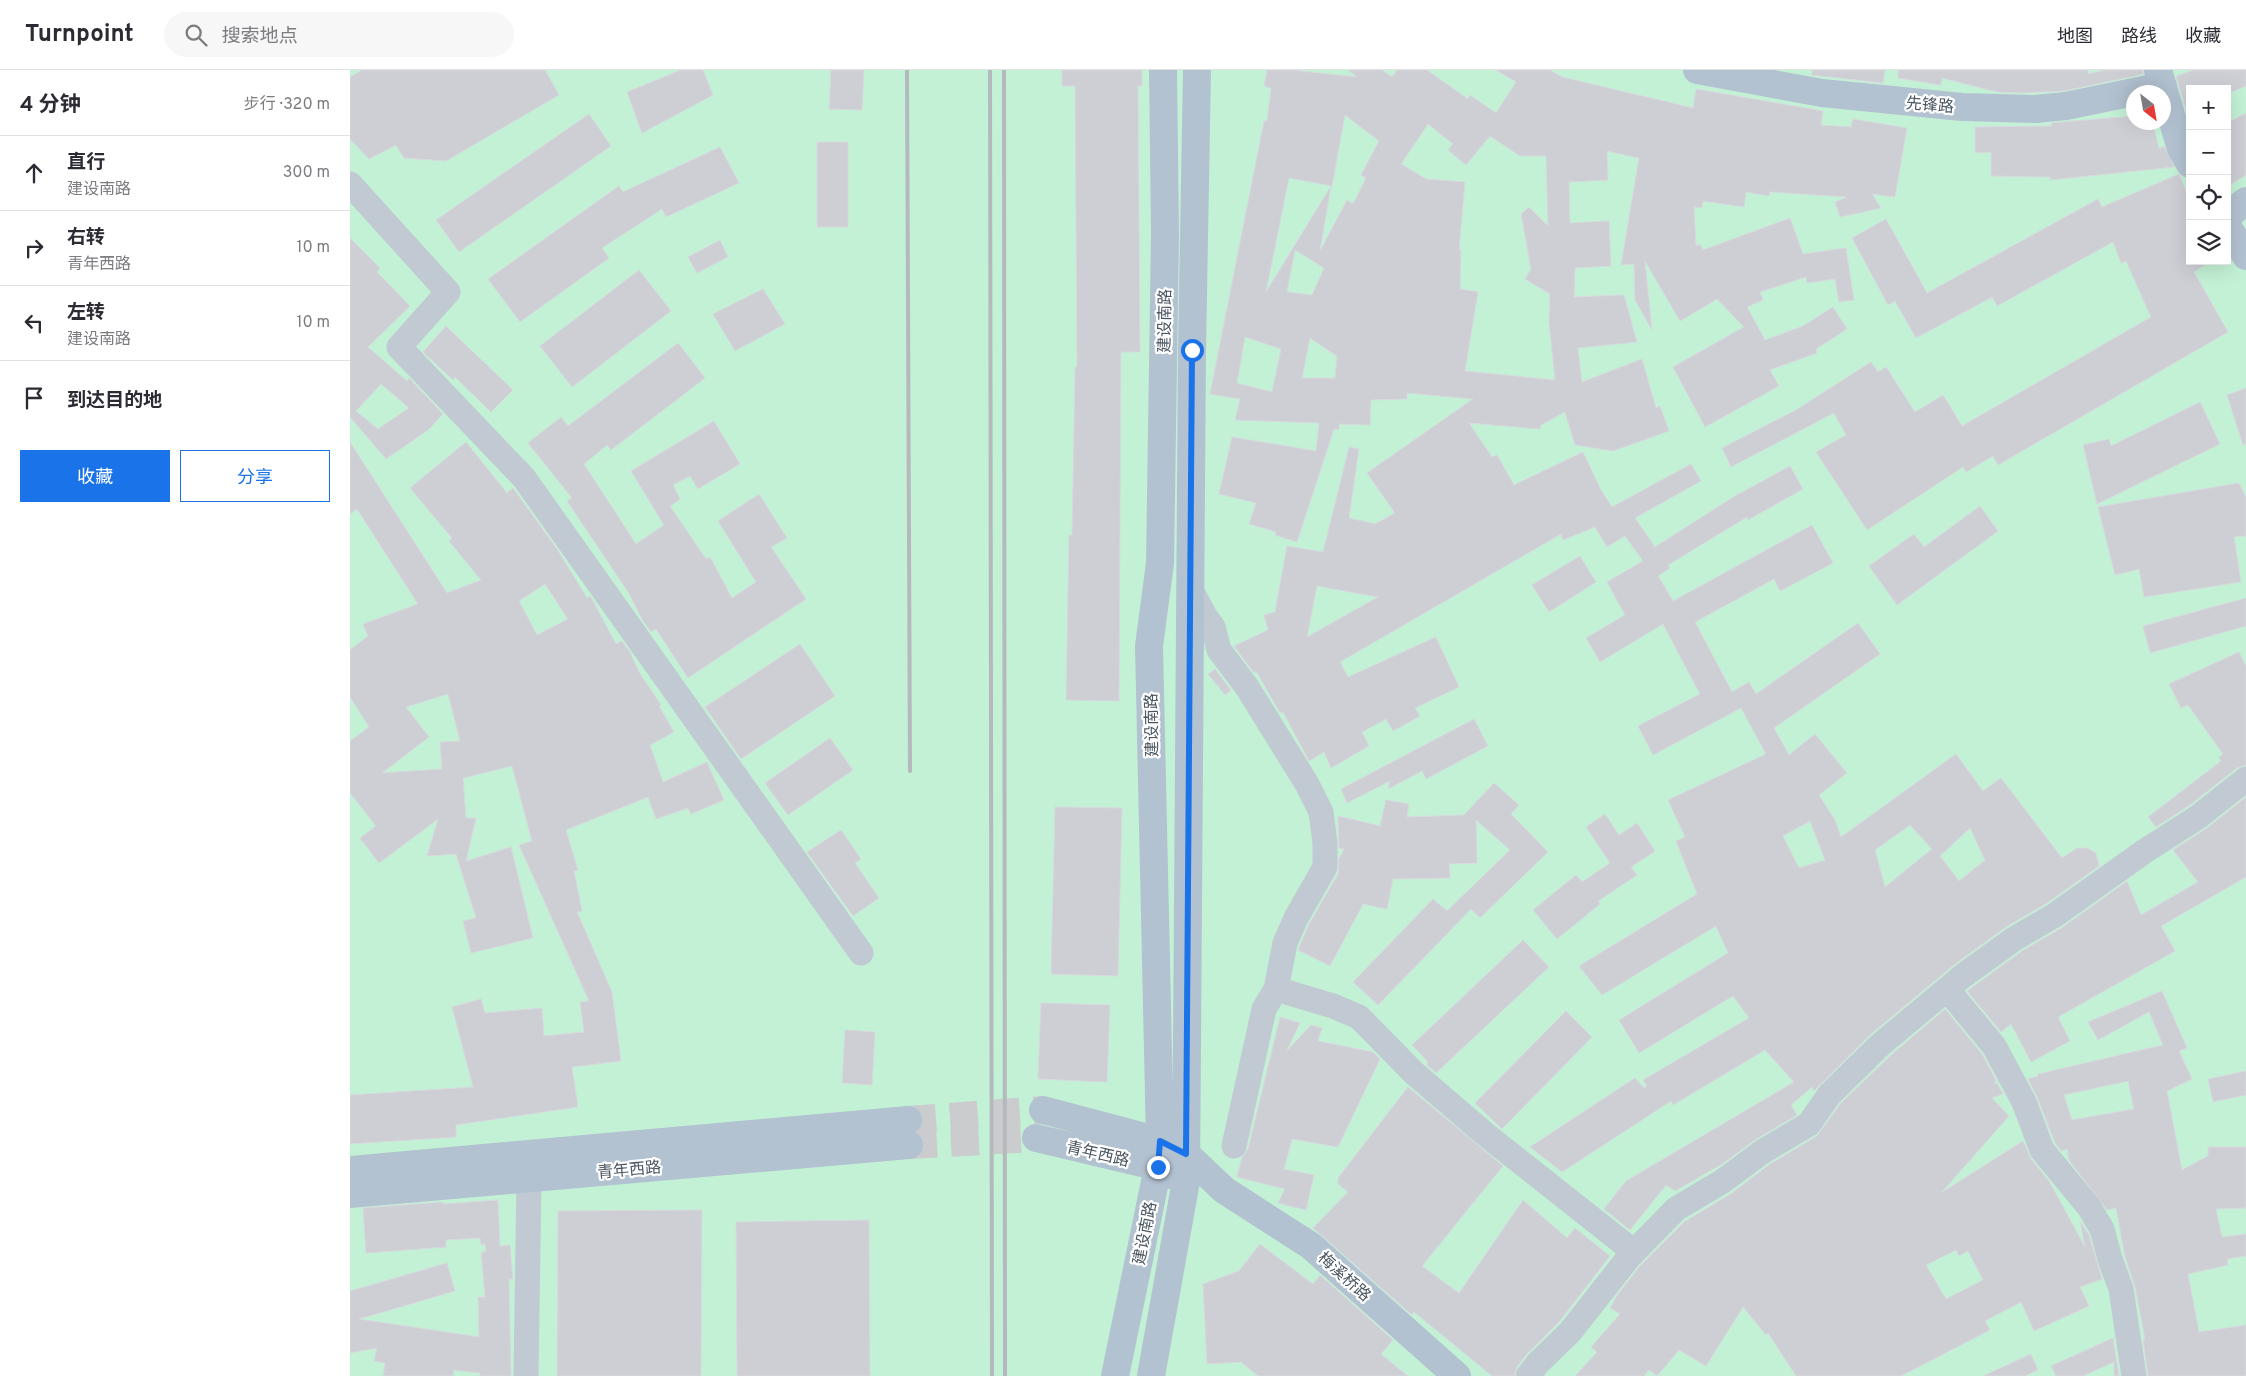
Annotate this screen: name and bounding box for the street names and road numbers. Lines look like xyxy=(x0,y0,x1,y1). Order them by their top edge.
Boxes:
street label: 先锋路 xyxy=(1905,94,1955,118)
street label: 建设南路 xyxy=(1155,289,1177,353)
street label: 建设南路 xyxy=(1142,693,1164,757)
street label: 青年西路 xyxy=(1064,1138,1131,1172)
street label: 青年西路 xyxy=(596,1158,662,1184)
street label: 建设南路 xyxy=(1130,1200,1162,1267)
street label: 梅溪桥路 xyxy=(1313,1249,1374,1306)

